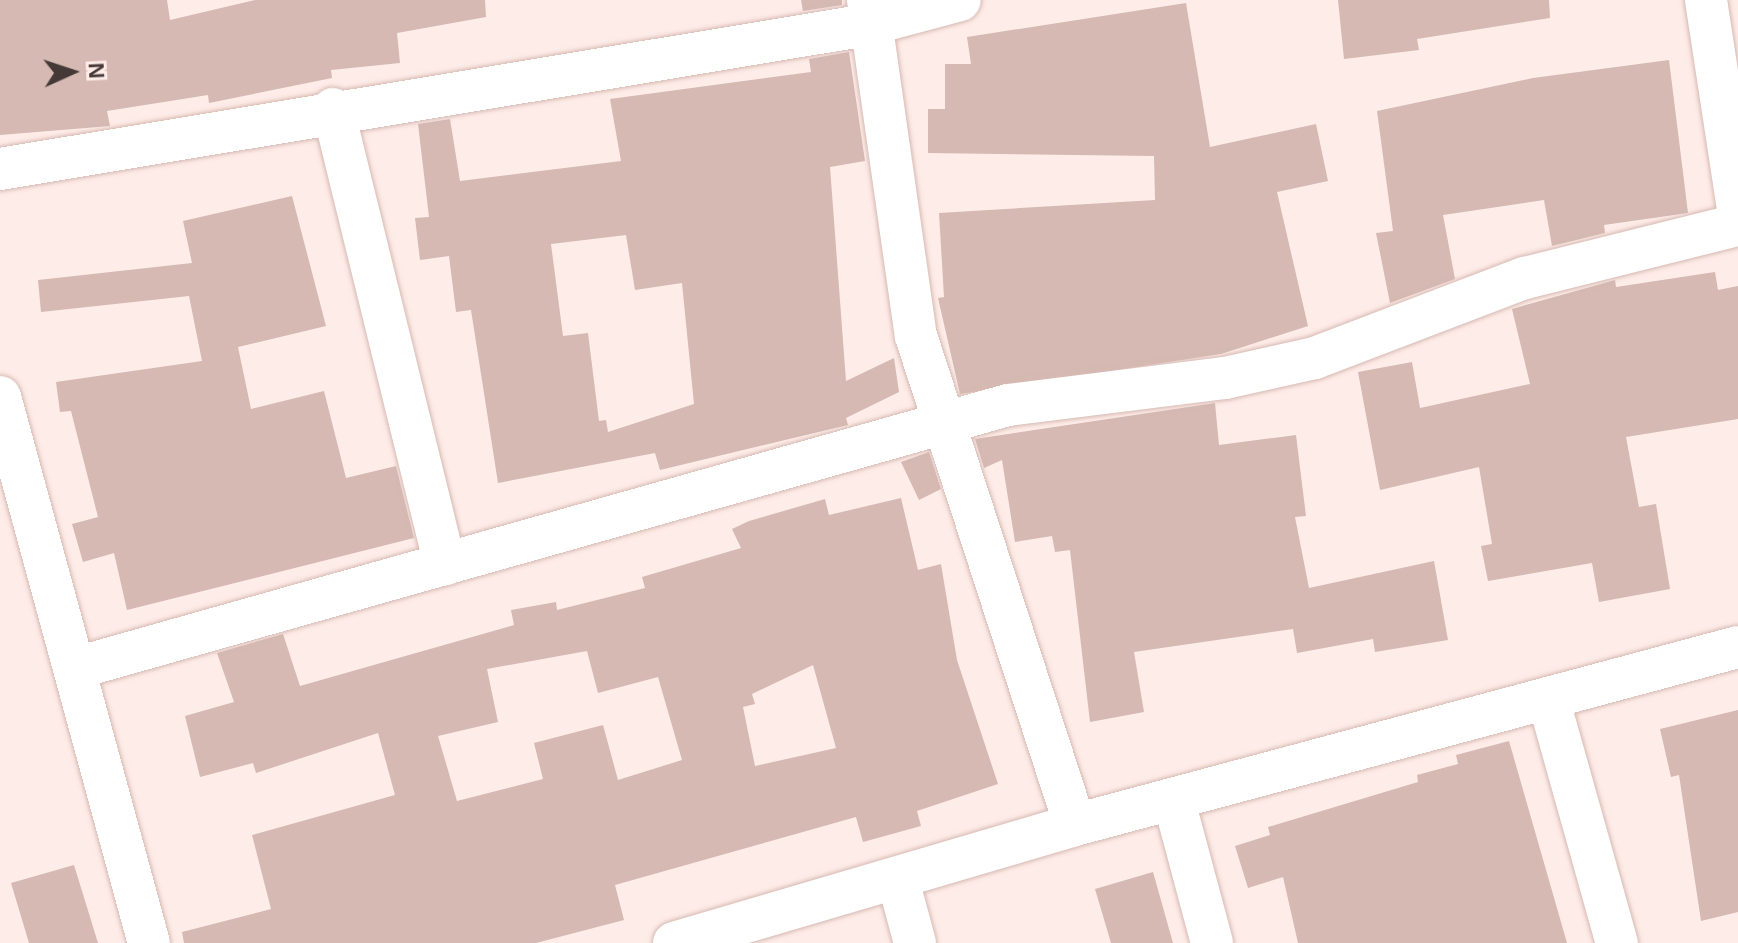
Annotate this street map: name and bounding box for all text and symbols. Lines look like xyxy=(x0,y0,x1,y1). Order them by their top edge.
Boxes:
north arrow xyxy=(32,32,112,112)
text: N xyxy=(84,62,109,79)

